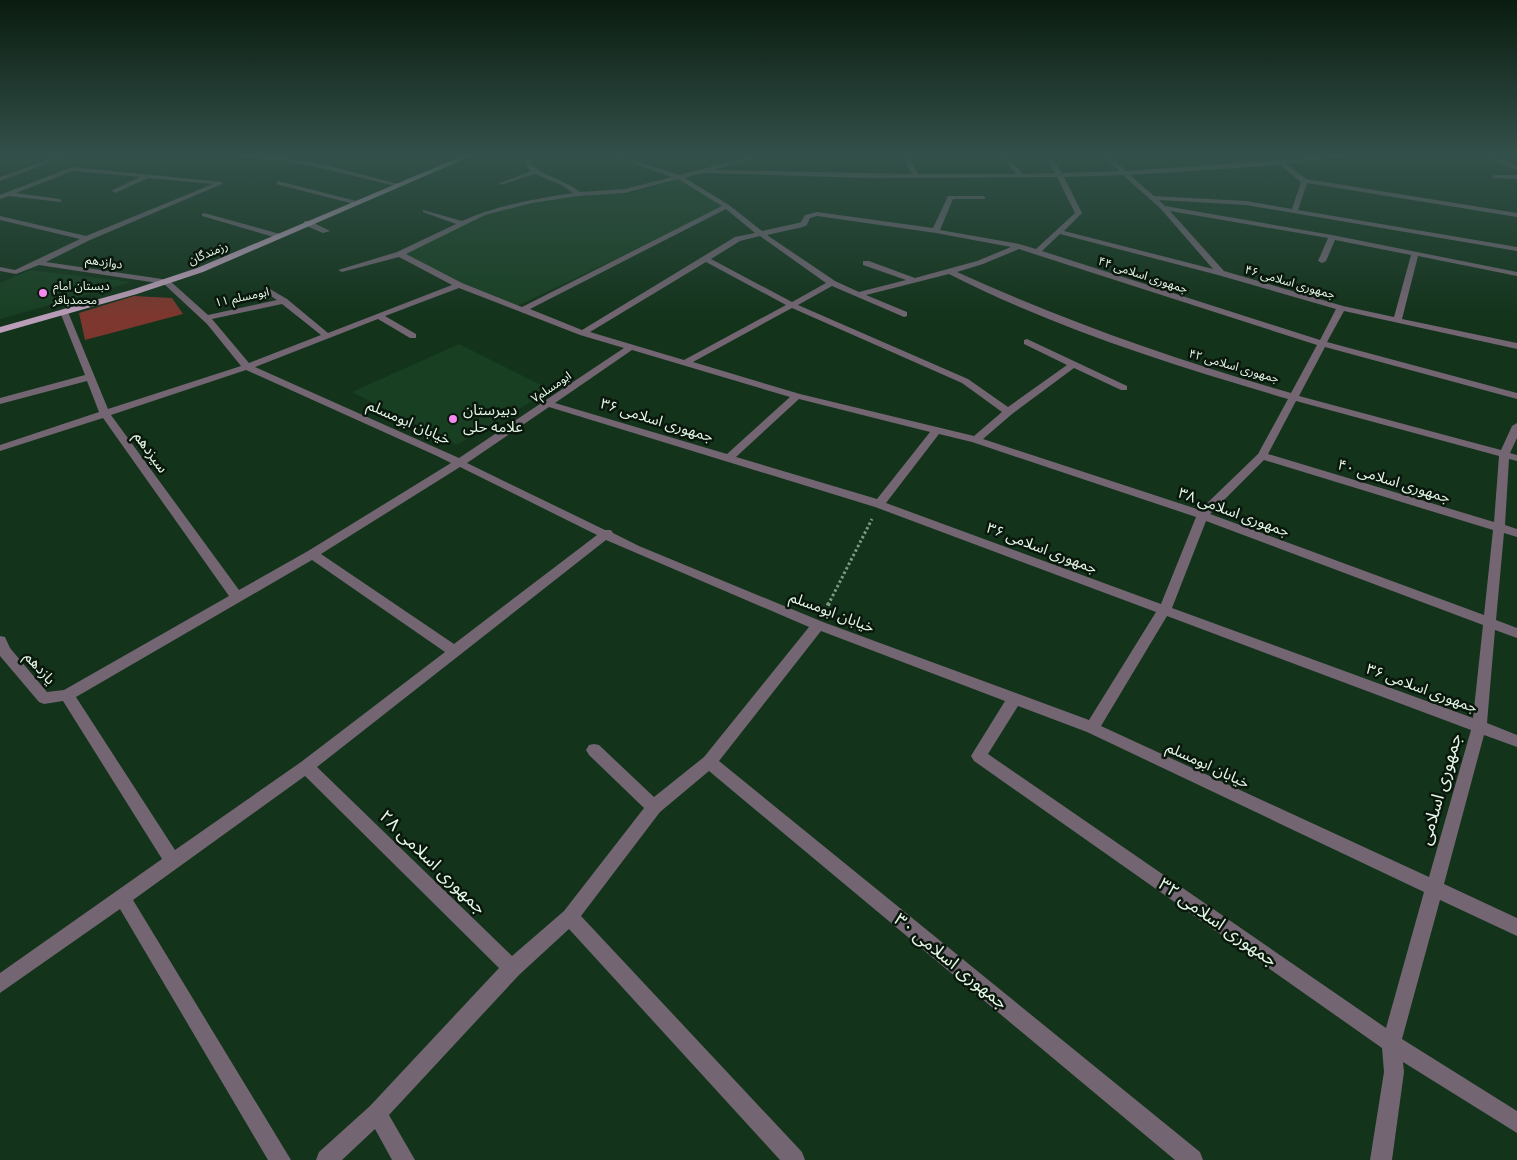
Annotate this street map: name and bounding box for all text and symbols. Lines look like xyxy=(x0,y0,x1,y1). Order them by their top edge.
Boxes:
street label: رزمندگان xyxy=(186,238,230,268)
street label: دوازدهم xyxy=(84,252,124,274)
street label: جمهوری اسلامی ۴۴ xyxy=(1096,254,1190,296)
street label: جمهوری اسلامی ۴۶ xyxy=(1243,262,1337,302)
place label: دبستان امام محمدباقر xyxy=(52,279,110,307)
street label: ابومسلم ۱۱ xyxy=(213,284,271,312)
marker: دبستان امام محمدباقر xyxy=(37,287,49,299)
street label: جمهوری اسلامی ۴۲ xyxy=(1187,346,1281,386)
street label: ابومسلم۷ xyxy=(528,368,575,407)
street label: جمهوری اسلامی ۳۶ xyxy=(598,394,716,446)
street label: خیابان ابومسلم xyxy=(364,396,454,450)
place label: دبیرستان علامه حلی xyxy=(463,401,523,436)
marker: دبیرستان علامه حلی xyxy=(447,413,459,425)
street label: سیزدهم xyxy=(128,428,172,478)
street label: جمهوری اسلامی ۴۰ xyxy=(1335,455,1453,507)
street label: جمهوری اسلامی ۳۸ xyxy=(1176,484,1292,541)
street label: جمهوری اسلامی ۳۶ xyxy=(984,519,1100,577)
street label: خیابان ابومسلم xyxy=(786,588,877,638)
street label: یازدهم xyxy=(19,648,59,690)
street label: جمهوری اسلامی ۳۶ xyxy=(1364,660,1480,717)
street label: جمهوری اسلامی xyxy=(1414,731,1466,847)
street label: خیابان ابومسلم xyxy=(1163,738,1252,794)
street label: جمهوری اسلامی ۲۸ xyxy=(375,805,491,919)
street label: جمهوری اسلامی ۳۲ xyxy=(1154,873,1282,971)
street label: جمهوری اسلامی ۳۰ xyxy=(890,908,1012,1014)

